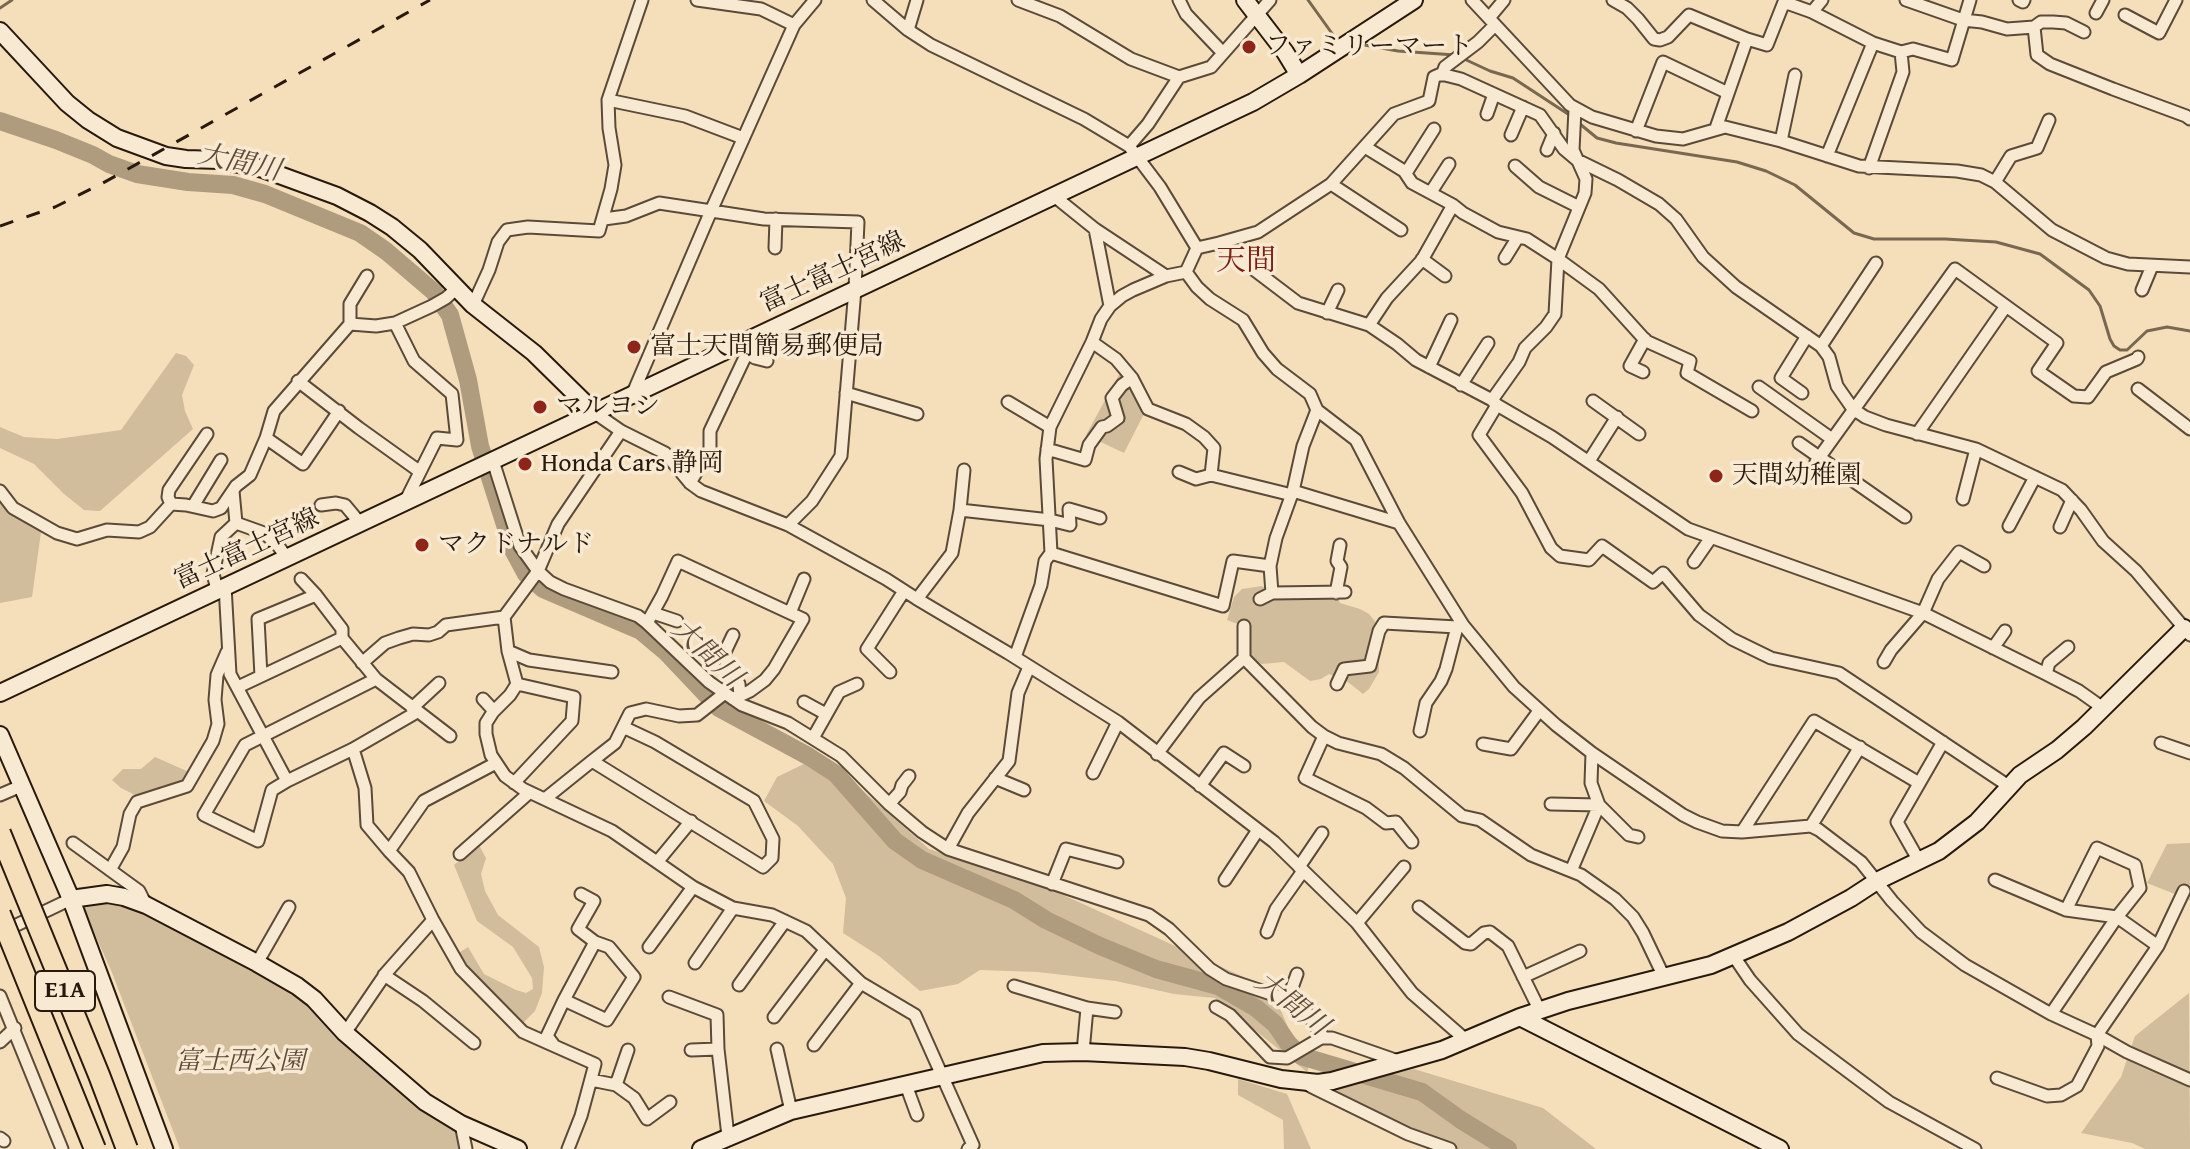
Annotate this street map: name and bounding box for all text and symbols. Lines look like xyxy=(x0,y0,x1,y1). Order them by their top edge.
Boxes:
place label: ファミリーマート xyxy=(1265,31,1473,63)
marker: ファミリーマート xyxy=(1240,38,1258,56)
water label: 大間川 xyxy=(194,139,284,189)
street label: 富士富士宮線 xyxy=(756,226,910,320)
district label: 天間 xyxy=(1216,244,1276,280)
place label: 富士天間簡易郵便局 xyxy=(650,331,884,363)
marker: 富士天間簡易郵便局 xyxy=(625,338,643,356)
place label: マルヨシ xyxy=(556,391,660,423)
marker: マルヨシ xyxy=(531,398,549,416)
place label: Honda Cars 静岡 xyxy=(541,448,723,480)
marker: Honda Cars 静岡 xyxy=(516,455,534,473)
place label: 天間幼稚園 xyxy=(1732,460,1862,492)
marker: 天間幼稚園 xyxy=(1707,467,1725,485)
street label: 富士富士宮線 xyxy=(170,503,324,597)
place label: マクドナルド xyxy=(438,529,594,561)
marker: マクドナルド xyxy=(413,536,431,554)
water label: 大間川 xyxy=(664,613,748,695)
water label: 大間川 xyxy=(1248,966,1334,1044)
road number: E1A xyxy=(35,971,95,1011)
park label: 富士西公園 xyxy=(175,1046,305,1078)

